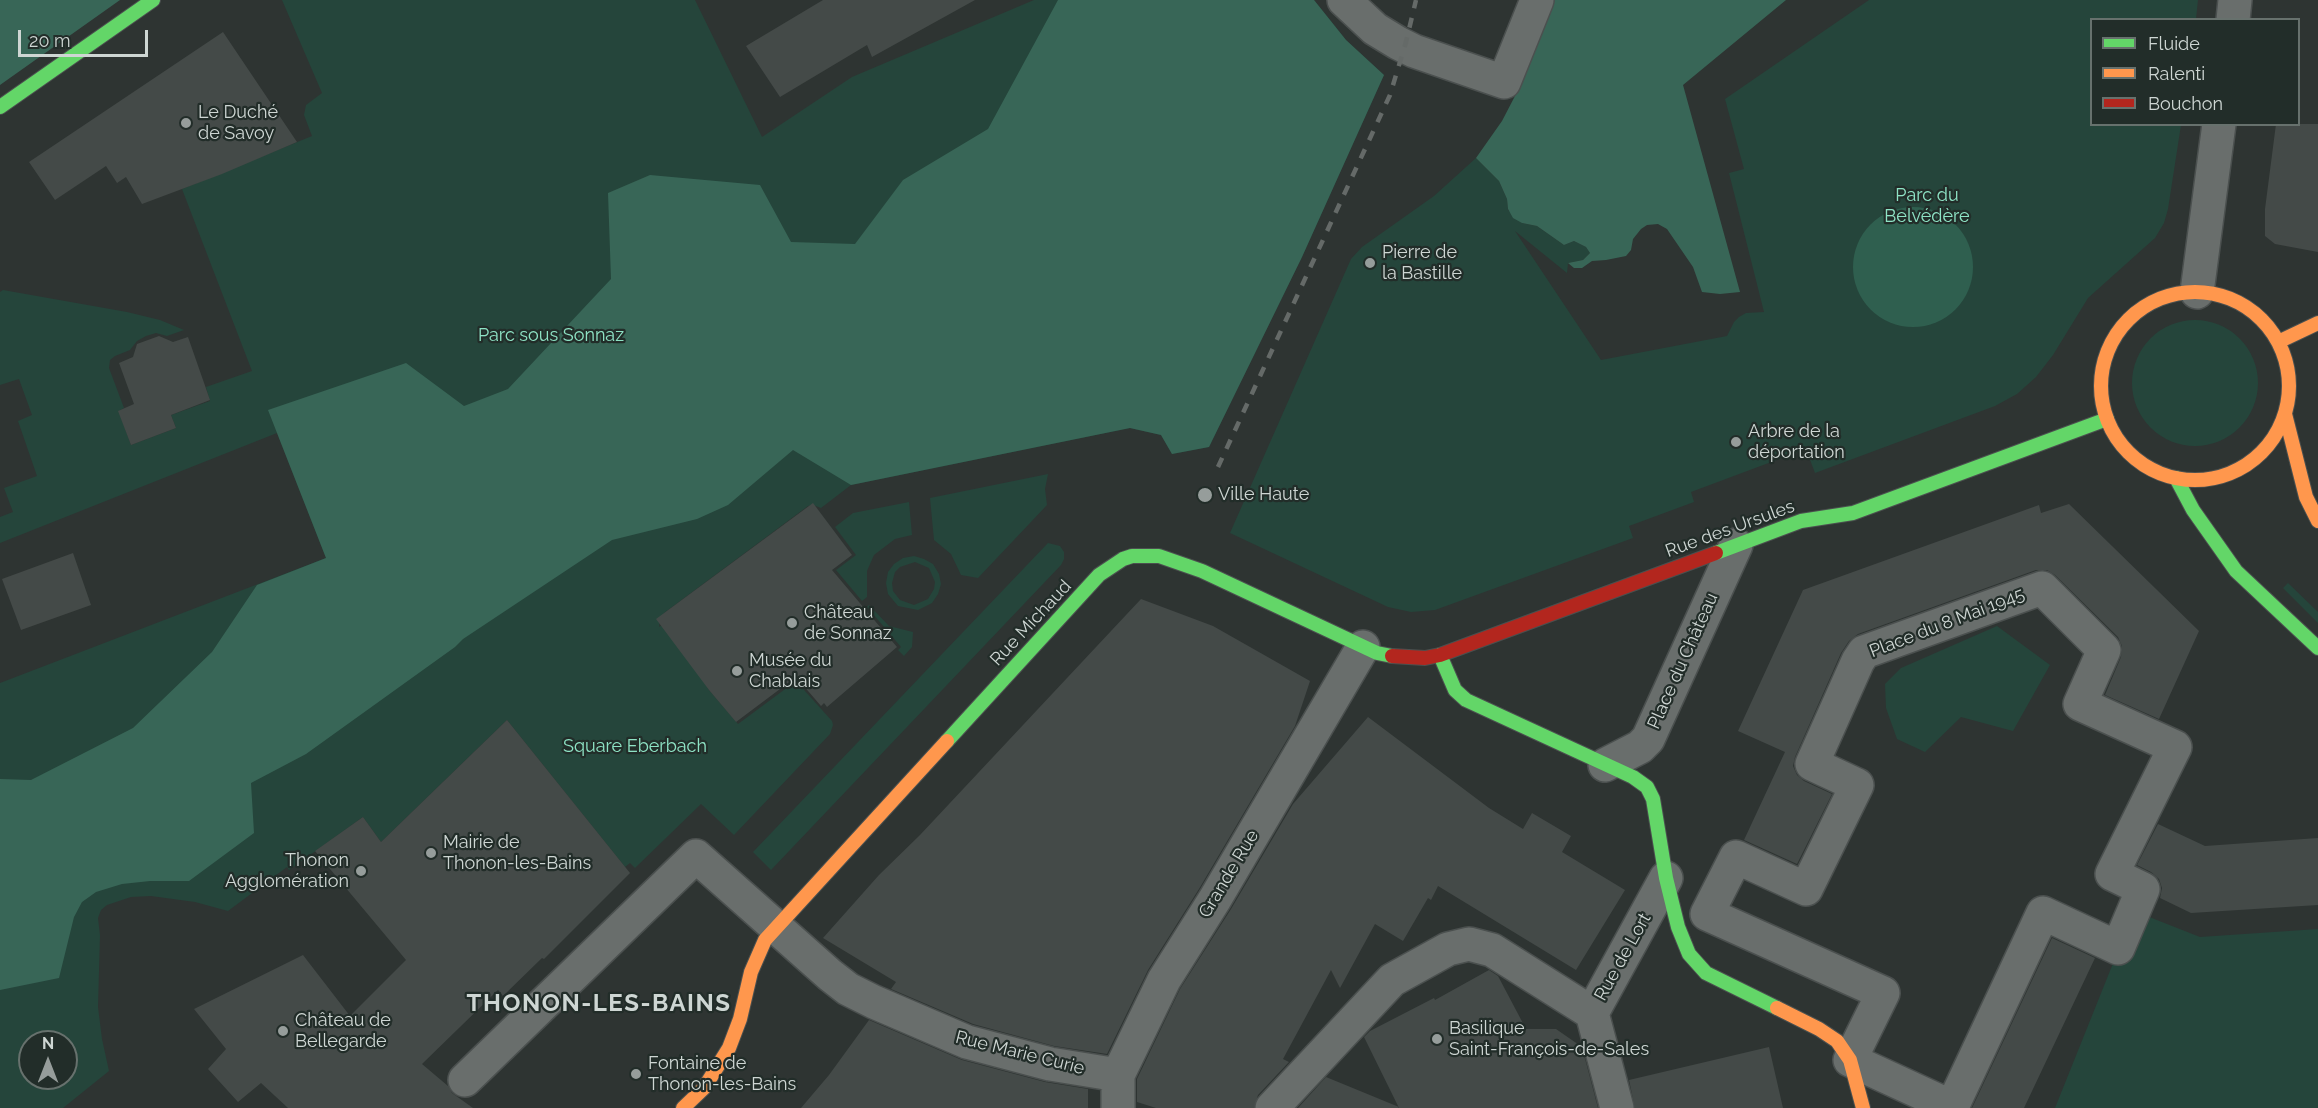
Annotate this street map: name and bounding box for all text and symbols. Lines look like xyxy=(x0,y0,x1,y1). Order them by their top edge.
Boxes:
scale bar xyxy=(21,18,152,56)
legend xyxy=(2090,18,2300,126)
text: 20 m xyxy=(29,30,71,51)
text: Fluide xyxy=(2148,33,2200,54)
text: Ralenti xyxy=(2148,63,2205,84)
text: Bouchon xyxy=(2148,93,2223,114)
place label: Le Duché de Savoy xyxy=(198,102,278,144)
marker: Le Duché de Savoy xyxy=(179,116,193,130)
park label: Parc du Belvédère xyxy=(1884,185,1970,228)
place label: Pierre de la Bastille xyxy=(1382,242,1462,284)
marker: Pierre de la Bastille xyxy=(1363,256,1377,270)
park label: Parc sous Sonnaz xyxy=(478,325,624,347)
place label: Arbre de la déportation xyxy=(1748,421,1845,464)
marker: Arbre de la déportation xyxy=(1729,435,1743,449)
place label: Ville Haute xyxy=(1218,484,1309,506)
marker: Ville Haute xyxy=(1196,486,1214,504)
street label: Rue des Ursules xyxy=(1662,496,1798,562)
street label: Rue Michaud xyxy=(986,576,1076,670)
street label: Place du 8 Mai 1945 xyxy=(1866,583,2028,663)
street label: Place du Château xyxy=(1643,590,1723,732)
place label: Château de Sonnaz xyxy=(804,602,892,644)
marker: Château de Sonnaz xyxy=(785,616,799,630)
place label: Musée du Chablais xyxy=(749,650,832,692)
marker: Musée du Chablais xyxy=(730,664,744,678)
park label: Square Eberbach xyxy=(563,736,707,758)
street label: Grande Rue xyxy=(1194,826,1264,922)
place label: Mairie de Thonon-les-Bains xyxy=(443,832,591,874)
marker: Mairie de Thonon-les-Bains xyxy=(424,846,438,860)
place label: Thonon Agglomération xyxy=(225,850,349,892)
marker: Thonon Agglomération xyxy=(354,864,368,878)
street label: Rue de Lort xyxy=(1590,909,1656,1005)
district label: THONON-LES-BAINS xyxy=(467,990,731,1018)
place label: Château de Bellegarde xyxy=(295,1010,391,1052)
place label: Basilique Saint-François-de-Sales xyxy=(1449,1018,1649,1060)
marker: Château de Bellegarde xyxy=(276,1024,290,1038)
street label: Rue Marie Curie xyxy=(953,1027,1087,1079)
north arrow xyxy=(18,1030,78,1090)
marker: Basilique Saint-François-de-Sales xyxy=(1430,1032,1444,1046)
text: N xyxy=(42,1034,54,1053)
place label: Fontaine de Thonon-les-Bains xyxy=(648,1053,796,1096)
marker: Fontaine de Thonon-les-Bains xyxy=(629,1067,643,1081)

